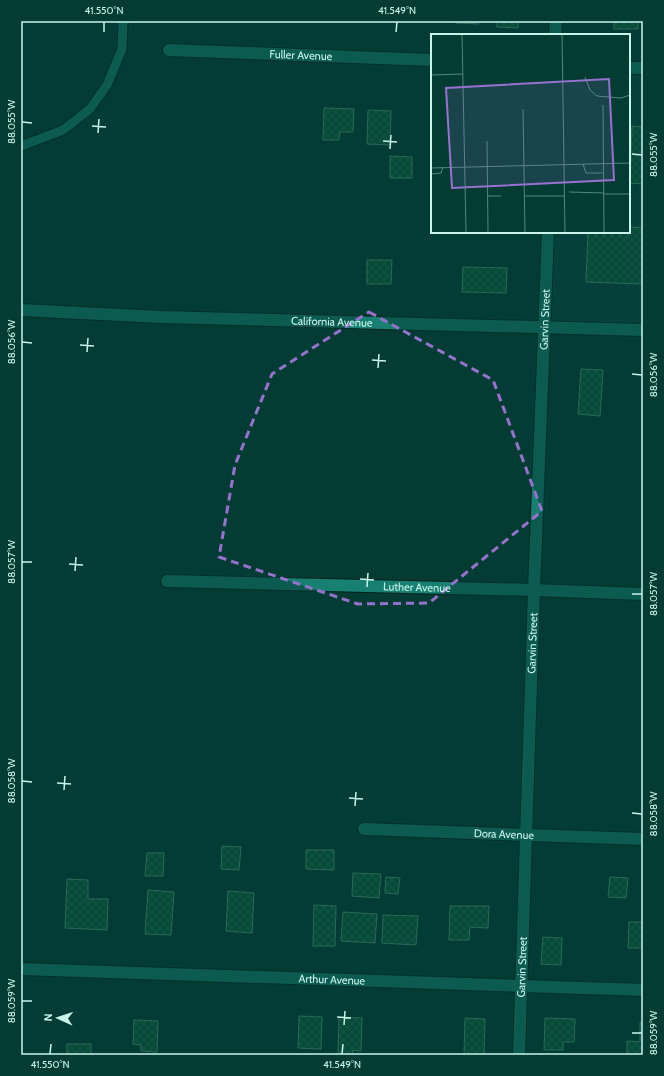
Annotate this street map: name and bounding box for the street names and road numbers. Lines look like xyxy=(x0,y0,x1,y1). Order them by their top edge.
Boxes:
street label: Fuller Avenue xyxy=(269,47,333,63)
street label: Garvin Street xyxy=(536,288,553,350)
street label: California Avenue xyxy=(291,314,373,330)
street label: Luther Avenue xyxy=(383,579,451,595)
street label: Garvin Street xyxy=(524,612,540,674)
street label: Dora Avenue xyxy=(474,826,535,842)
street label: Garvin Street xyxy=(514,936,530,998)
street label: Arthur Avenue xyxy=(298,971,366,988)

